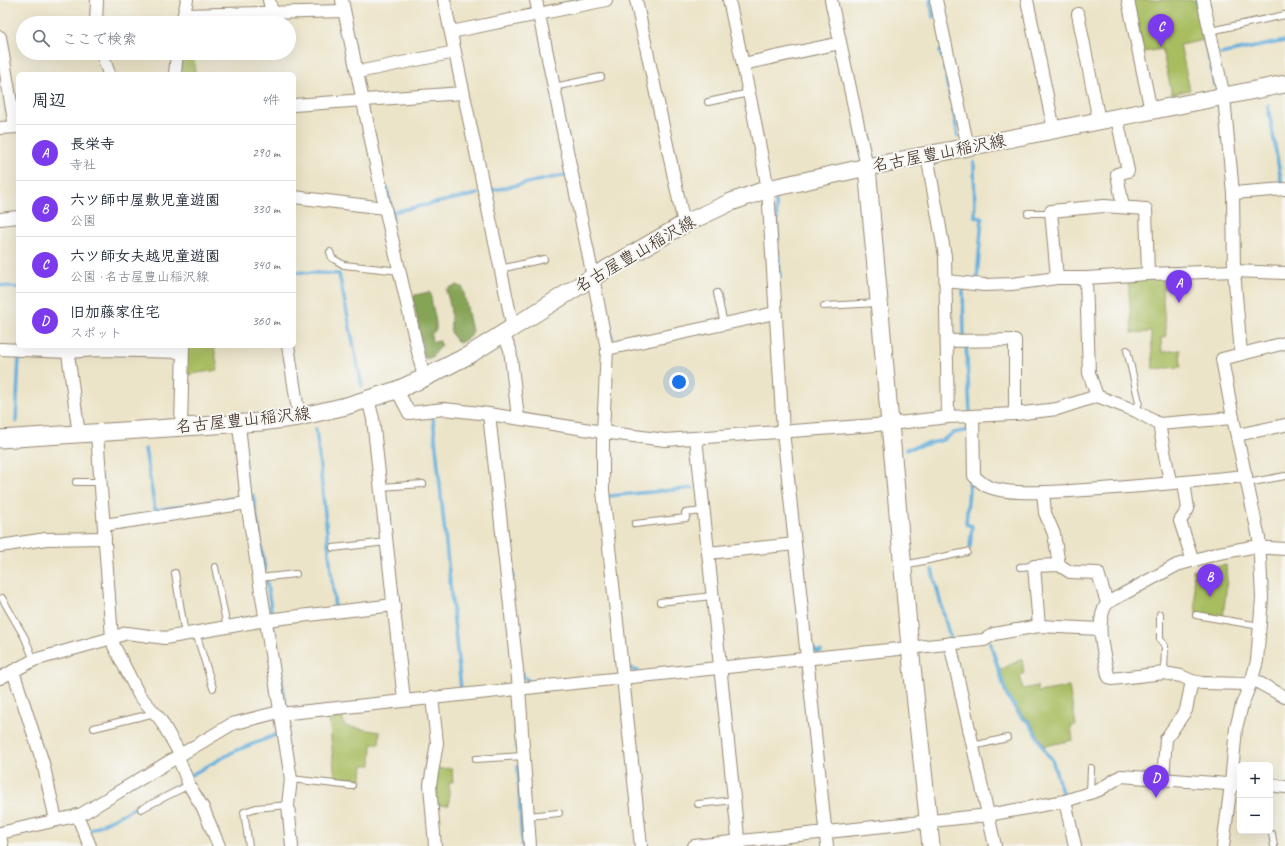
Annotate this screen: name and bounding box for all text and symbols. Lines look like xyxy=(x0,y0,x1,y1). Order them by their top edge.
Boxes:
pin: C xyxy=(1148,14,1174,47)
search box xyxy=(16,16,296,60)
icon: search xyxy=(30,27,52,49)
text: ここで検索 xyxy=(62,30,137,49)
text: 周辺 xyxy=(32,90,66,111)
text: 4件 xyxy=(261,92,280,108)
street label: 名古屋豊山稲沢線 xyxy=(870,130,1008,176)
text: 長栄寺 xyxy=(70,135,115,154)
text: A xyxy=(42,145,48,161)
text: 290 m xyxy=(252,145,280,161)
text: 寺社 xyxy=(70,157,96,173)
text: 六ツ師中屋敷児童遊園 xyxy=(70,191,220,210)
text: B xyxy=(42,201,48,217)
text: 330 m xyxy=(252,201,280,217)
street label: 名古屋豊山稲沢線 xyxy=(571,211,699,297)
text: 公園 xyxy=(70,213,96,229)
text: 六ツ師女夫越児童遊園 xyxy=(70,247,220,266)
text: C xyxy=(42,257,48,273)
text: 340 m xyxy=(252,257,280,273)
text: 公園 · 名古屋豊山稲沢線 xyxy=(70,269,209,285)
pin: A xyxy=(1166,270,1192,303)
text: 旧加藤家住宅 xyxy=(70,303,160,322)
text: D xyxy=(41,313,49,329)
text: 360 m xyxy=(252,313,280,329)
text: スポット xyxy=(70,325,122,341)
your location xyxy=(669,372,689,392)
street label: 名古屋豊山稲沢線 xyxy=(174,402,312,438)
pin: B xyxy=(1197,564,1223,597)
map controls xyxy=(1237,762,1273,834)
button: + xyxy=(1237,762,1273,798)
pin: D xyxy=(1143,765,1169,798)
button: − xyxy=(1237,798,1273,834)

